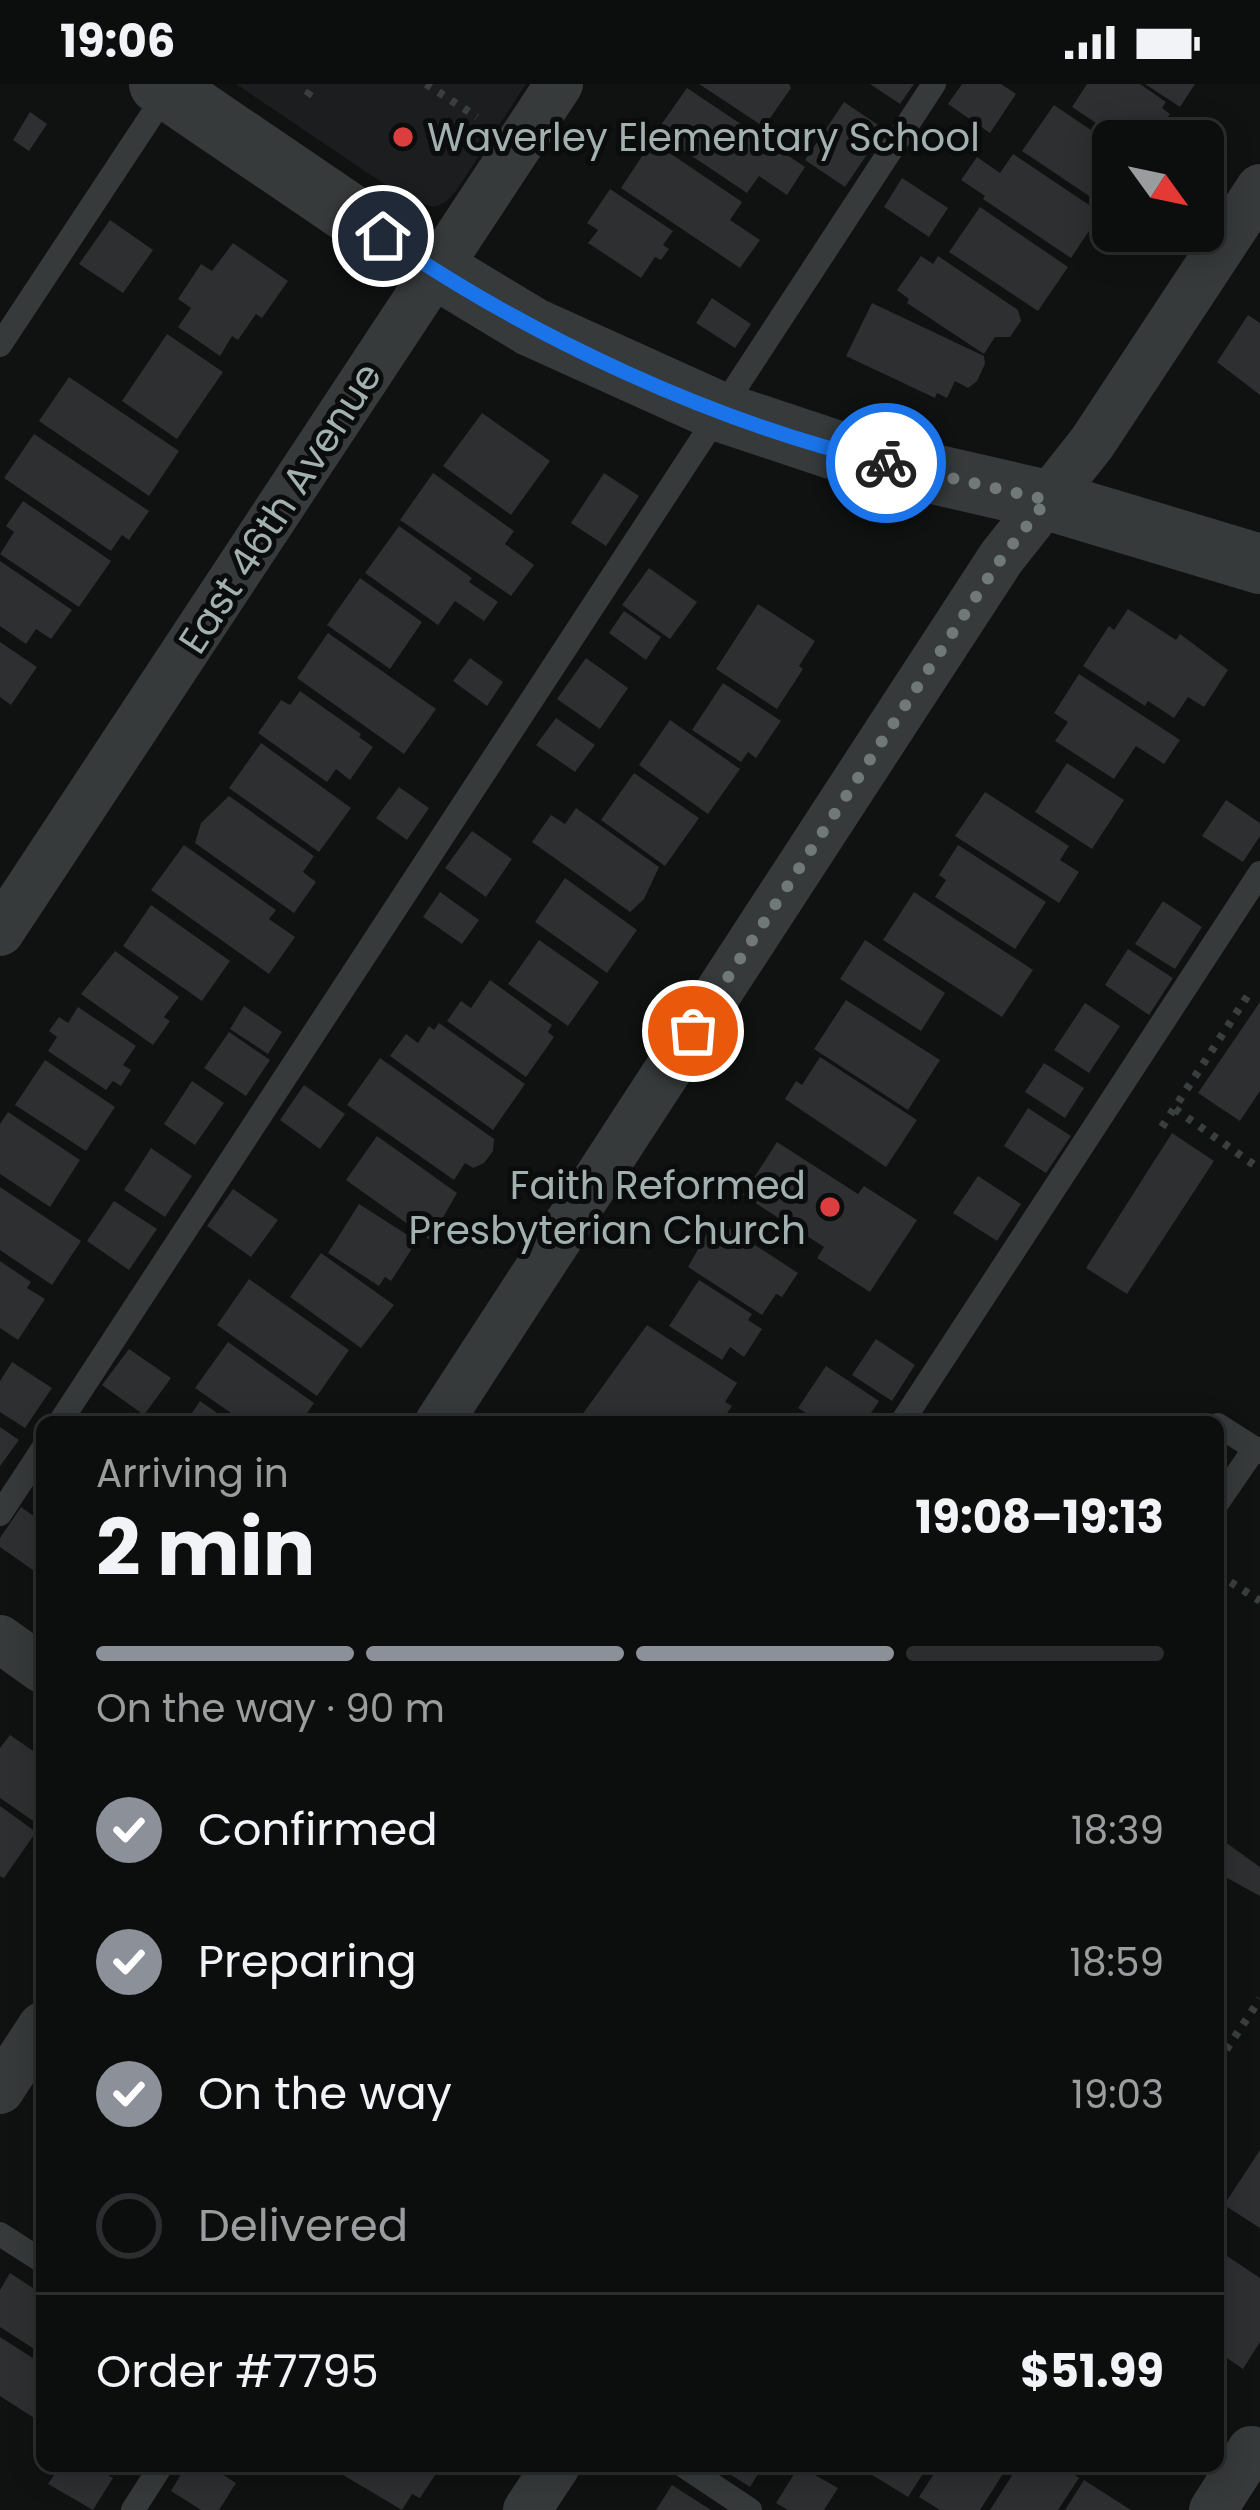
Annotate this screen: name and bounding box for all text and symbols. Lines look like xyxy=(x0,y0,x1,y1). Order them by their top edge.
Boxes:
text: 19:06 xyxy=(60,10,175,73)
place label: Waverley Elementary School xyxy=(427,110,980,165)
north arrow xyxy=(1092,120,1224,252)
map controls xyxy=(1092,120,1224,252)
marker: Waverley Elementary School xyxy=(390,124,416,150)
pin xyxy=(332,185,434,287)
icon: home xyxy=(350,203,416,269)
street label: East 46th Avenue xyxy=(165,352,395,664)
courier xyxy=(826,403,946,523)
icon: bike xyxy=(853,430,919,496)
pin xyxy=(642,980,744,1082)
icon: bag xyxy=(660,998,726,1064)
place label: Faith Reformed Presbyterian Church xyxy=(409,1158,806,1258)
marker: Faith Reformed Presbyterian Church xyxy=(817,1194,843,1220)
text: Arriving in xyxy=(96,1446,289,1501)
text: 19:08–19:13 xyxy=(915,1486,1164,1549)
text: 2 min xyxy=(96,1493,315,1602)
text: On the way · 90 m xyxy=(96,1681,445,1736)
icon: check xyxy=(96,1797,162,1863)
text: Confirmed xyxy=(198,1798,438,1861)
text: 18:39 xyxy=(1071,1803,1164,1858)
icon: check xyxy=(96,1929,162,1995)
text: Preparing xyxy=(198,1930,417,1993)
text: 18:59 xyxy=(1070,1935,1164,1990)
icon: check xyxy=(96,2061,162,2127)
text: On the way xyxy=(198,2062,452,2125)
text: 19:03 xyxy=(1071,2067,1164,2122)
text: Delivered xyxy=(198,2194,408,2257)
text: Order #7795 xyxy=(96,2340,379,2403)
text: $51.99 xyxy=(1020,2340,1164,2403)

